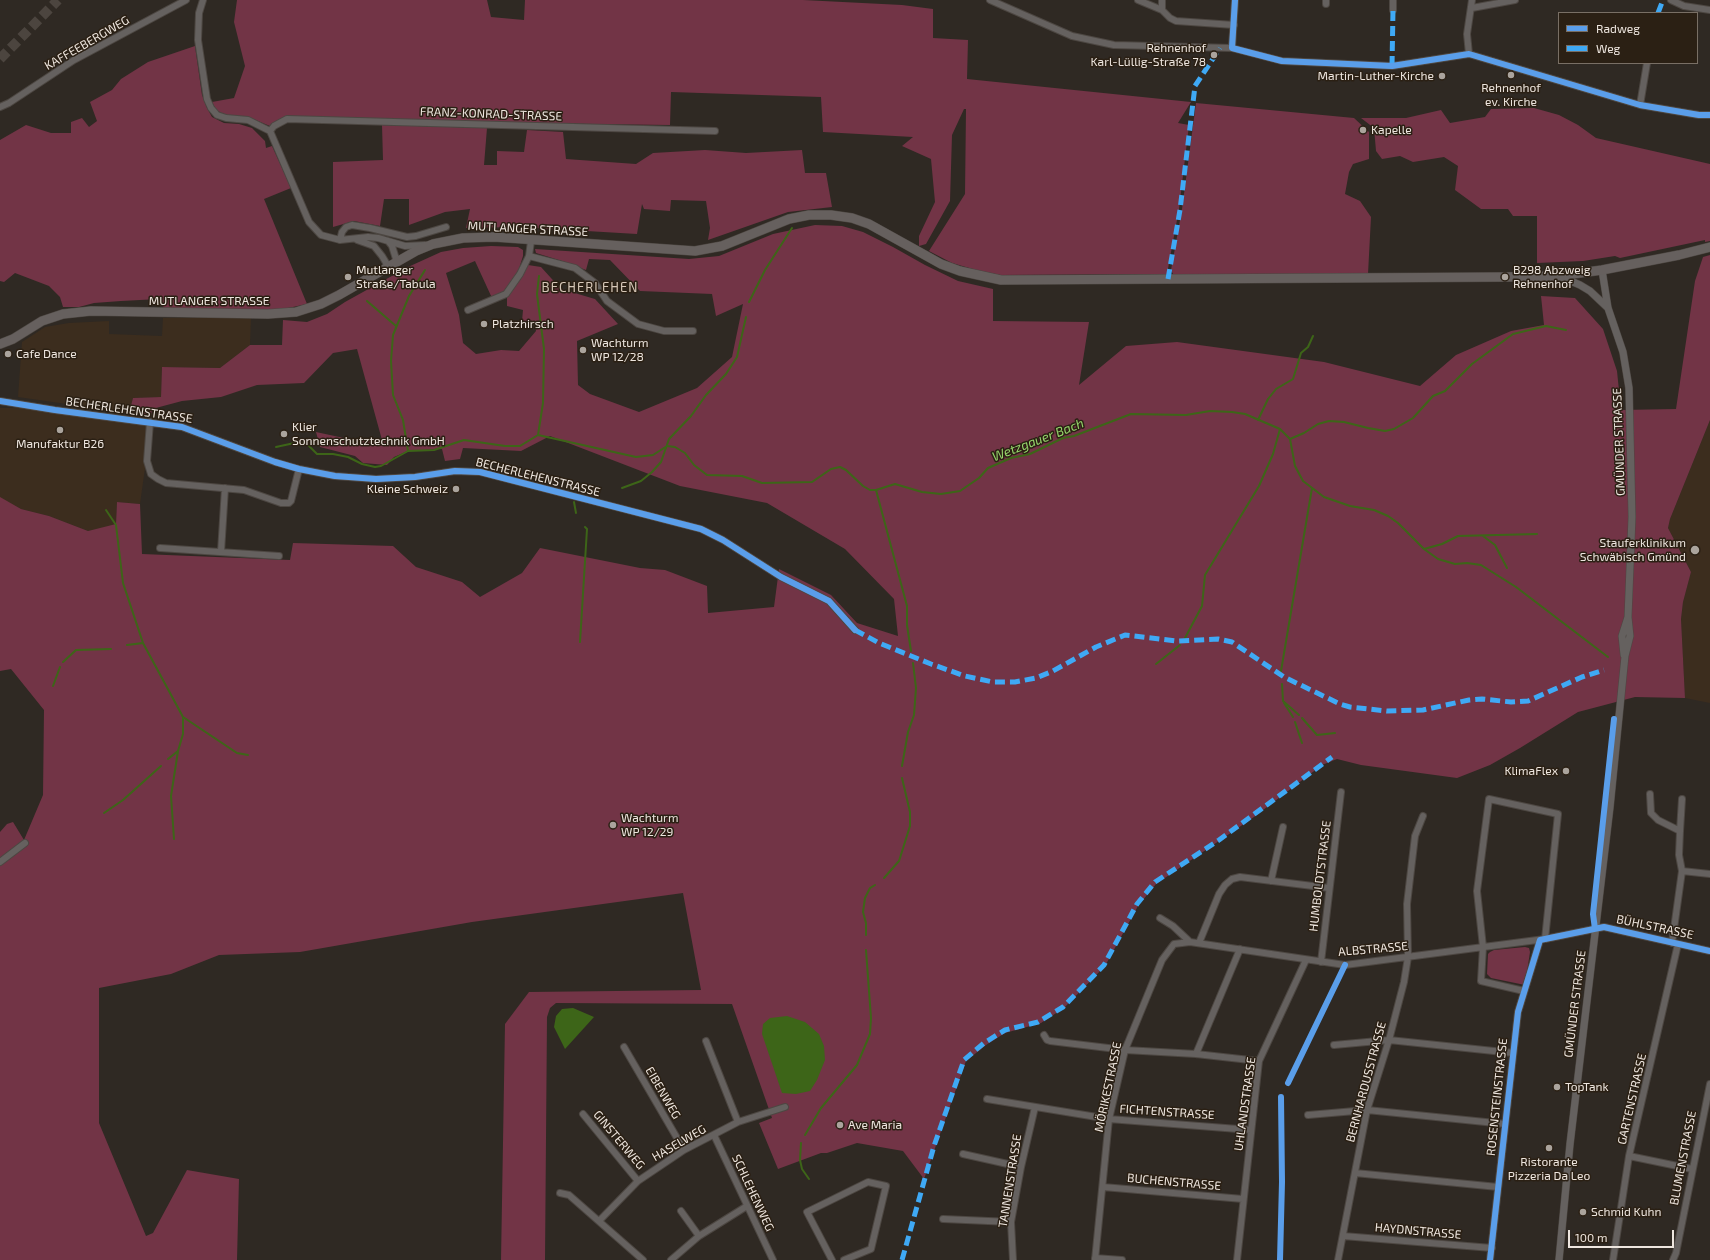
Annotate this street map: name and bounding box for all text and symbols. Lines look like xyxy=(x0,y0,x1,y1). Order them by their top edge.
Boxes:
legend xyxy=(1558,12,1698,64)
street label: KAFFEEBERGWEG xyxy=(42,13,132,73)
text: Radweg xyxy=(1596,21,1640,35)
place label: Rehnenhof Karl-Lüllig-Straße 78 xyxy=(1090,41,1206,69)
text: Weg xyxy=(1596,41,1620,55)
marker: Rehnenhof Karl-Lüllig-Straße 78 xyxy=(1209,50,1219,60)
place label: Martin-Luther-Kirche xyxy=(1318,69,1434,83)
marker: Rehnenhof ev. Kirche xyxy=(1506,70,1516,80)
marker: Martin-Luther-Kirche xyxy=(1437,71,1447,81)
place label: Rehnenhof ev. Kirche xyxy=(1481,81,1541,109)
street label: FRANZ-KONRAD-STRASSE xyxy=(420,104,562,124)
place label: Kapelle xyxy=(1371,123,1412,137)
marker: Kapelle xyxy=(1358,125,1368,135)
street label: MUTLANGER STRASSE xyxy=(467,219,589,239)
place label: Mutlanger Straße/Tabula xyxy=(356,263,436,291)
place label: B298 Abzweig Rehnenhof xyxy=(1513,263,1590,291)
marker: Mutlanger Straße/Tabula xyxy=(343,272,353,282)
marker: B298 Abzweig Rehnenhof xyxy=(1500,272,1510,282)
district label: BECHERLEHEN xyxy=(542,280,638,296)
street label: MUTLANGER STRASSE xyxy=(149,294,269,308)
place label: Platzhirsch xyxy=(492,317,554,331)
marker: Platzhirsch xyxy=(479,319,489,329)
place label: Wachturm WP 12/28 xyxy=(591,336,648,364)
marker: Wachturm WP 12/28 xyxy=(578,345,588,355)
place label: Cafe Dance xyxy=(16,347,77,361)
marker: Cafe Dance xyxy=(3,349,13,359)
street label: GMÜNDER STRASSE xyxy=(1610,388,1628,496)
street label: BECHERLEHENSTRASSE xyxy=(65,394,193,426)
water label: Wetzgauer Bach xyxy=(990,415,1086,465)
place label: Klier Sonnenschutztechnik GmbH xyxy=(292,420,445,448)
marker: Manufaktur B26 xyxy=(55,425,65,435)
marker: Klier Sonnenschutztechnik GmbH xyxy=(279,429,289,439)
place label: Manufaktur B26 xyxy=(16,437,104,451)
street label: BECHERLEHENSTRASSE xyxy=(474,455,602,499)
place label: Kleine Schweiz xyxy=(367,482,448,496)
marker: Kleine Schweiz xyxy=(451,484,461,494)
place label: Stauferklinikum Schwäbisch Gmünd xyxy=(1580,536,1686,564)
marker: Stauferklinikum Schwäbisch Gmünd xyxy=(1689,544,1701,556)
place label: KlimaFlex xyxy=(1504,764,1558,778)
marker: KlimaFlex xyxy=(1561,766,1571,776)
place label: Wachturm WP 12/29 xyxy=(621,811,678,839)
marker: Wachturm WP 12/29 xyxy=(608,820,618,830)
street label: HUMBOLDTSTRASSE xyxy=(1306,820,1334,932)
street label: BÜHLSTRASSE xyxy=(1615,912,1695,942)
street label: ALBSTRASSE xyxy=(1338,939,1408,959)
street label: GMÜNDER STRASSE xyxy=(1561,949,1589,1059)
street label: BERNHARDUSSTRASSE xyxy=(1343,1020,1389,1144)
street label: ROSENSTEINSTRASSE xyxy=(1484,1038,1510,1156)
street label: MÖRIKESTRASSE xyxy=(1091,1041,1125,1133)
street label: GARTENSTRASSE xyxy=(1615,1052,1649,1146)
street label: UHLANDSTRASSE xyxy=(1231,1056,1259,1152)
street label: EIBENWEG xyxy=(642,1064,684,1122)
place label: TopTank xyxy=(1565,1080,1609,1094)
marker: TopTank xyxy=(1552,1082,1562,1092)
street label: FICHTENSTRASSE xyxy=(1119,1101,1215,1123)
street label: GINSTERWEG xyxy=(590,1108,648,1172)
street label: BLUMENSTRASSE xyxy=(1667,1110,1699,1206)
place label: Ave Maria xyxy=(848,1118,902,1132)
marker: Ave Maria xyxy=(835,1120,845,1130)
street label: HASELWEG xyxy=(649,1122,709,1164)
street label: TANNENSTRASSE xyxy=(995,1133,1025,1229)
marker: Ristorante Pizzeria Da Leo xyxy=(1544,1143,1554,1153)
street label: SCHLEHENWEG xyxy=(729,1152,777,1234)
place label: Ristorante Pizzeria Da Leo xyxy=(1508,1155,1590,1183)
street label: BUCHENSTRASSE xyxy=(1126,1171,1222,1193)
place label: Schmid Kuhn xyxy=(1591,1205,1661,1219)
marker: Schmid Kuhn xyxy=(1578,1207,1588,1217)
street label: HAYDNSTRASSE xyxy=(1374,1220,1462,1242)
scale bar xyxy=(1570,1222,1676,1248)
text: 100 m xyxy=(1575,1230,1607,1244)

